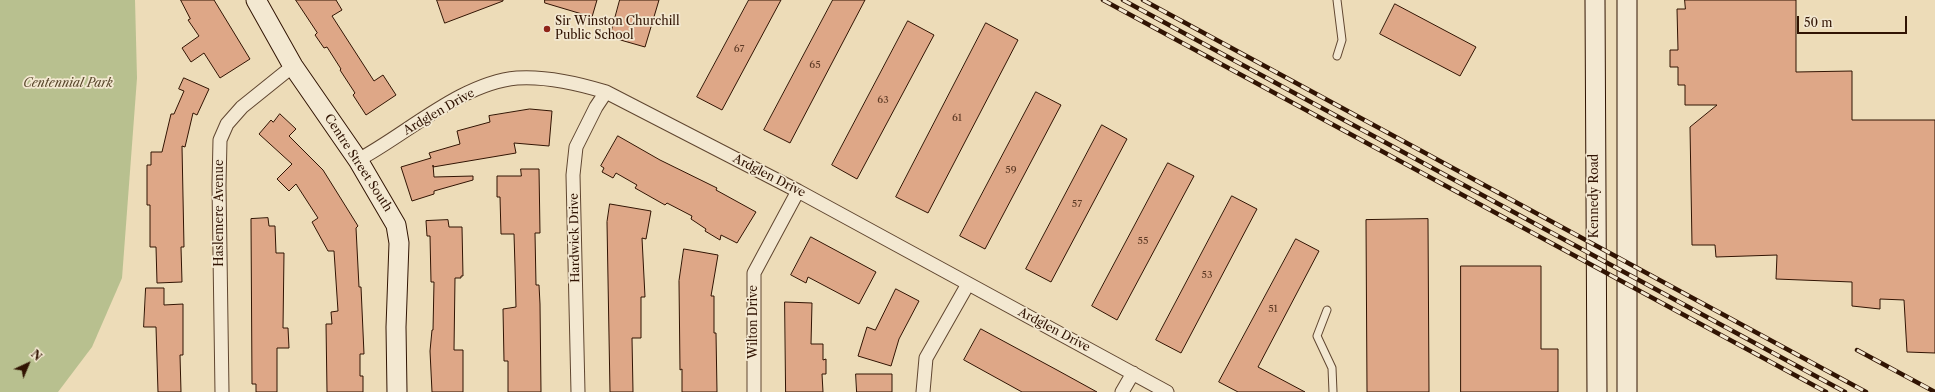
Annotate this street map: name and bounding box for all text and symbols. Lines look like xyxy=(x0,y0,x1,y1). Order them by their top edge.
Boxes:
scale bar xyxy=(1799,8,1909,34)
place label: Sir Winston Churchill Public School xyxy=(555,15,679,43)
text: 50 m xyxy=(1804,15,1833,30)
marker: Sir Winston Churchill Public School xyxy=(542,24,552,34)
house number: 67 xyxy=(734,43,744,55)
house number: 65 xyxy=(809,59,821,71)
park label: Centennial Park xyxy=(23,77,113,91)
street label: Ardglen Drive xyxy=(401,86,477,138)
house number: 63 xyxy=(877,94,889,106)
street label: Centre Street South xyxy=(321,112,395,214)
house number: 61 xyxy=(952,112,962,124)
street label: Ardglen Drive xyxy=(730,152,808,200)
street label: Kennedy Road xyxy=(1588,154,1602,238)
street label: Haslemere Avenue xyxy=(213,159,227,267)
house number: 59 xyxy=(1005,164,1017,176)
street label: Hardwick Drive xyxy=(567,193,583,283)
house number: 57 xyxy=(1072,198,1082,210)
house number: 55 xyxy=(1138,235,1148,247)
house number: 53 xyxy=(1202,269,1212,281)
street label: Wilton Drive xyxy=(747,285,761,359)
house number: 51 xyxy=(1268,303,1278,315)
street label: Ardglen Drive xyxy=(1015,305,1093,355)
north arrow xyxy=(8,344,48,384)
text: N xyxy=(28,347,45,364)

